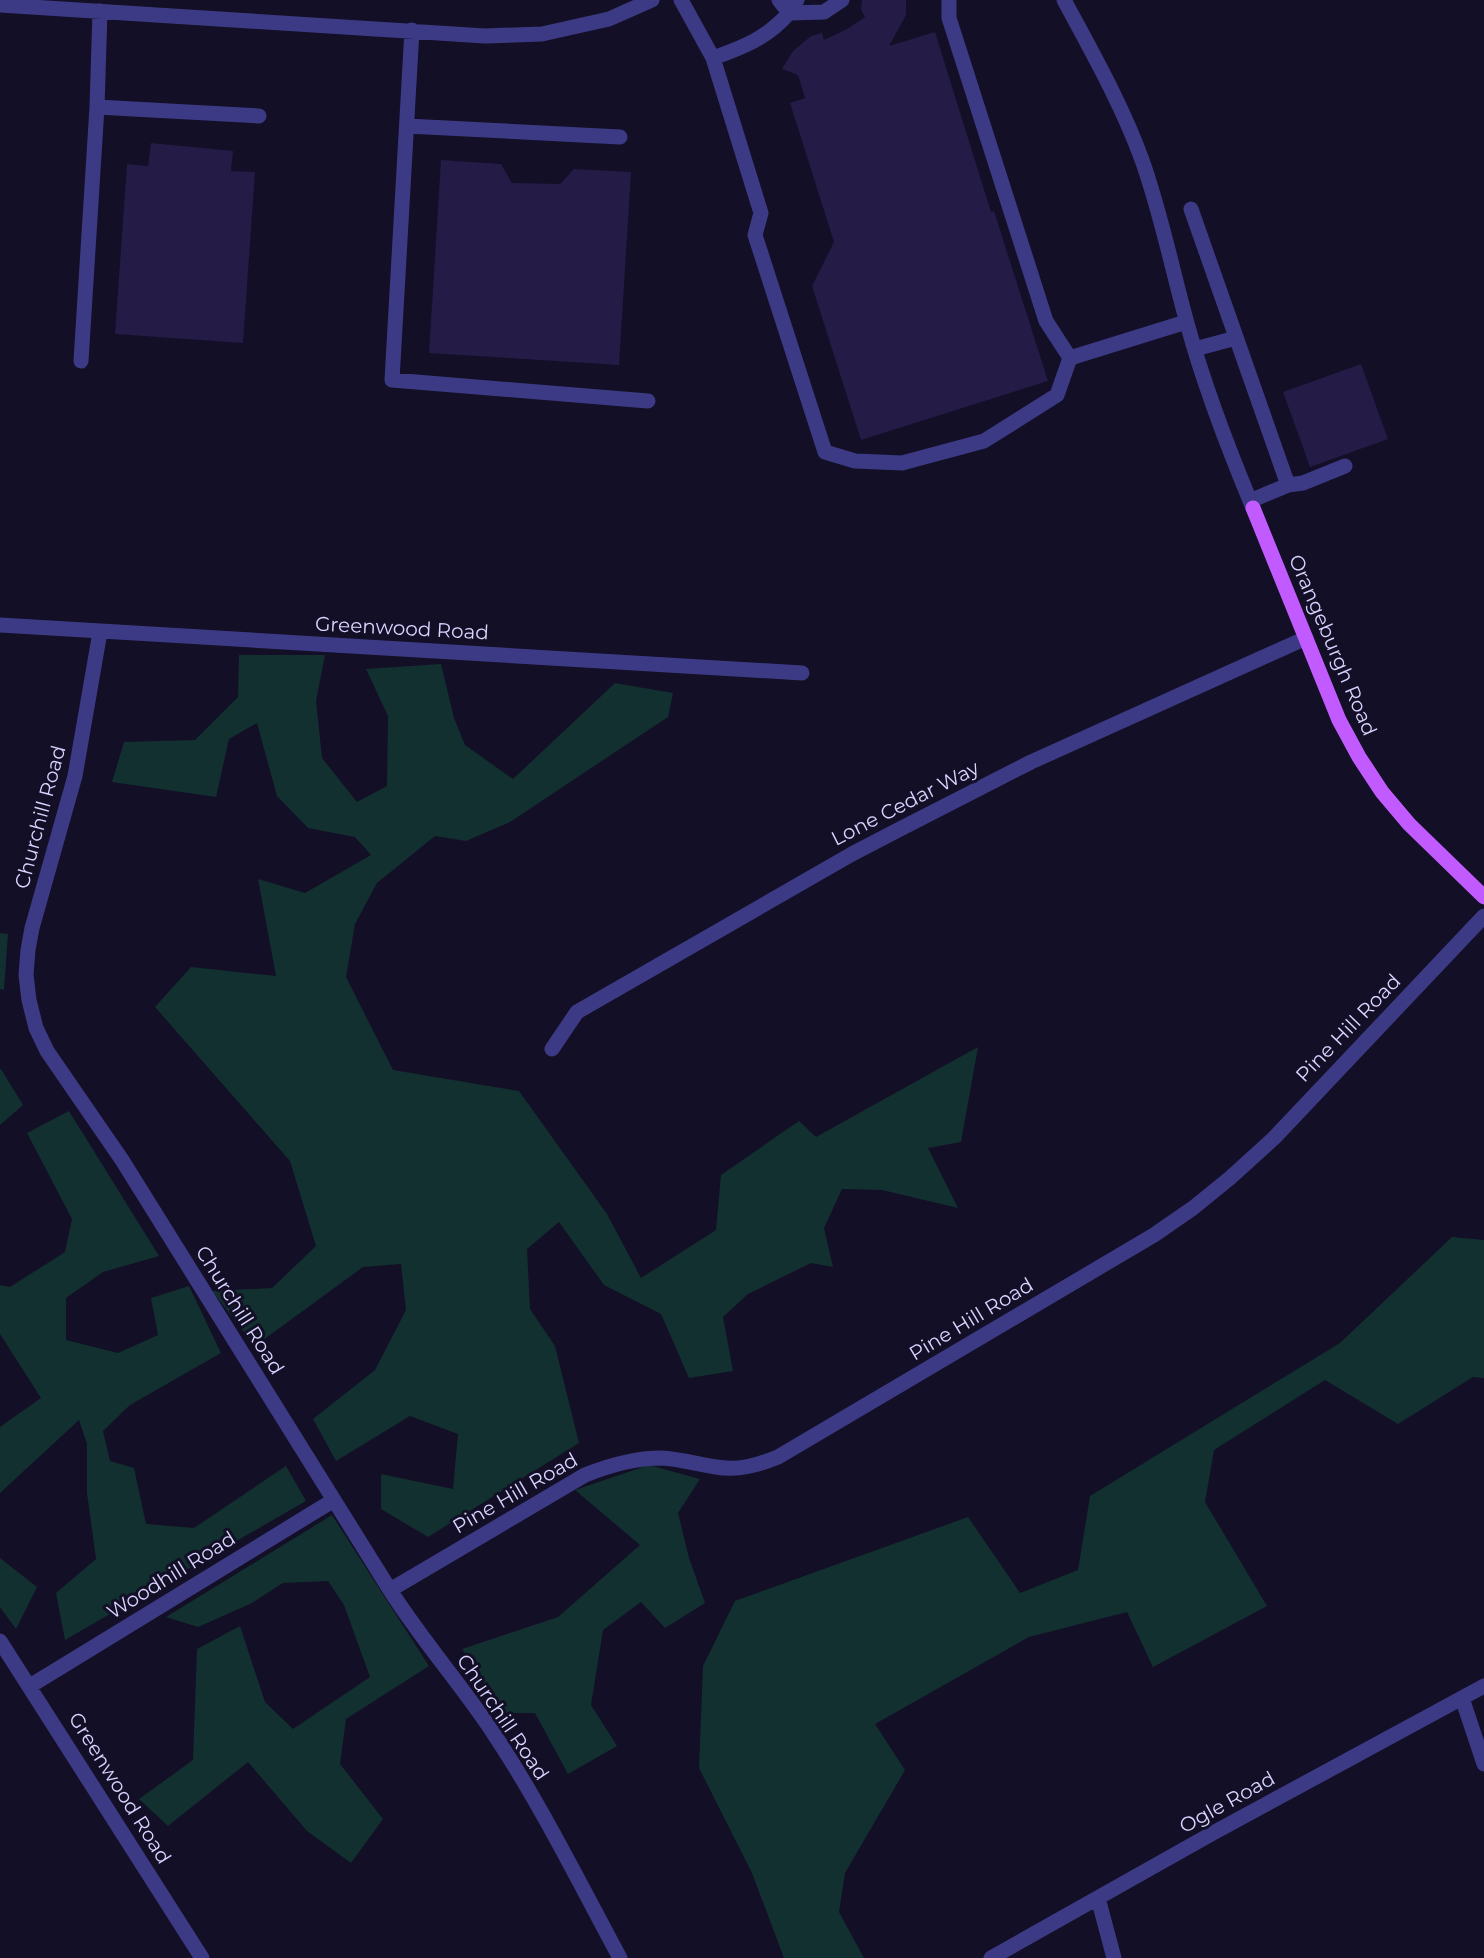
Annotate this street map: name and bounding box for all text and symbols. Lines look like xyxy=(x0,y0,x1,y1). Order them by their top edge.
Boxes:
street label: Orangeburgh Road xyxy=(1284,551,1382,739)
street label: Greenwood Road xyxy=(314,611,490,645)
street label: Churchill Road xyxy=(9,743,71,891)
street label: Lone Cedar Way xyxy=(827,755,983,851)
street label: Pine Hill Road xyxy=(1291,969,1405,1087)
street label: Churchill Road xyxy=(191,1241,289,1379)
street label: Pine Hill Road xyxy=(905,1273,1037,1365)
street label: Pine Hill Road xyxy=(448,1447,582,1539)
street label: Woodhill Road xyxy=(102,1526,240,1624)
street label: Churchill Road xyxy=(452,1649,554,1785)
street label: Greenwood Road xyxy=(64,1708,176,1868)
street label: Ogle Road xyxy=(1175,1766,1279,1838)

